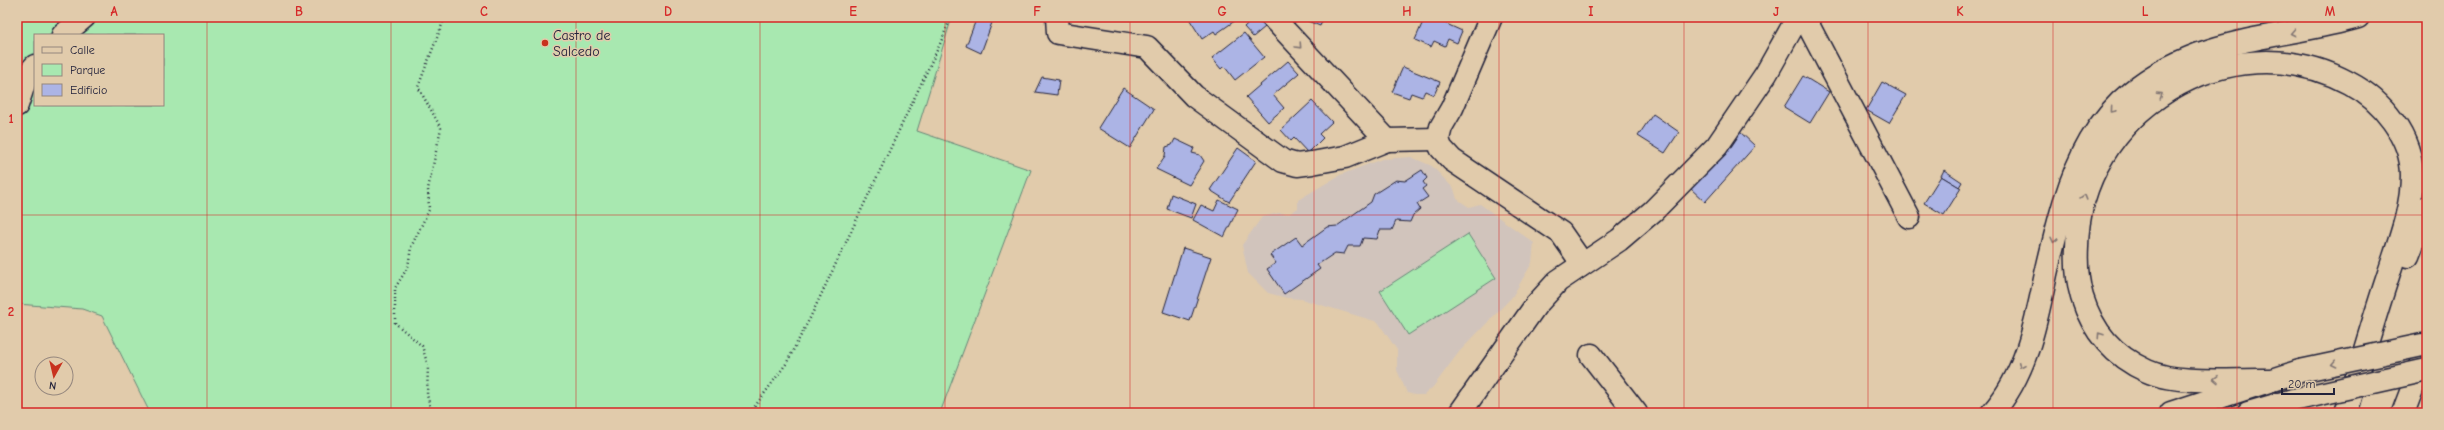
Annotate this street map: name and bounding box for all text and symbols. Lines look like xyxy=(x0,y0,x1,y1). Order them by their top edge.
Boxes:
text: A xyxy=(110,4,118,19)
text: B xyxy=(295,4,303,19)
text: C xyxy=(480,4,488,19)
text: D xyxy=(664,4,672,19)
text: E xyxy=(849,4,857,19)
text: F xyxy=(1033,4,1041,19)
text: G xyxy=(1217,4,1227,19)
text: H xyxy=(1402,4,1412,19)
text: I xyxy=(1588,4,1594,19)
text: J xyxy=(1773,4,1779,19)
text: K xyxy=(1956,4,1964,19)
text: L xyxy=(2142,4,2149,19)
text: M xyxy=(2325,4,2336,19)
place label: Castro de Salcedo xyxy=(553,27,610,60)
one-way arrow xyxy=(2290,28,2296,36)
legend xyxy=(34,34,164,106)
marker: Castro de Salcedo xyxy=(540,38,550,48)
one-way arrow xyxy=(1294,41,1302,49)
text: Calle xyxy=(70,43,95,57)
text: Parque xyxy=(70,63,105,77)
text: Edificio xyxy=(70,83,107,97)
one-way arrow xyxy=(2156,92,2163,100)
one-way arrow xyxy=(2111,106,2118,113)
text: 1 xyxy=(8,111,14,126)
one-way arrow xyxy=(2079,194,2088,201)
one-way arrow xyxy=(2051,236,2059,243)
text: 2 xyxy=(8,304,14,319)
one-way arrow xyxy=(2098,333,2105,340)
north arrow xyxy=(34,356,74,396)
one-way arrow xyxy=(2331,359,2337,368)
one-way arrow xyxy=(2018,361,2026,368)
scale bar xyxy=(2282,370,2334,396)
one-way arrow xyxy=(2213,375,2219,383)
text: 20 m xyxy=(2288,377,2316,391)
text: N xyxy=(48,378,57,392)

